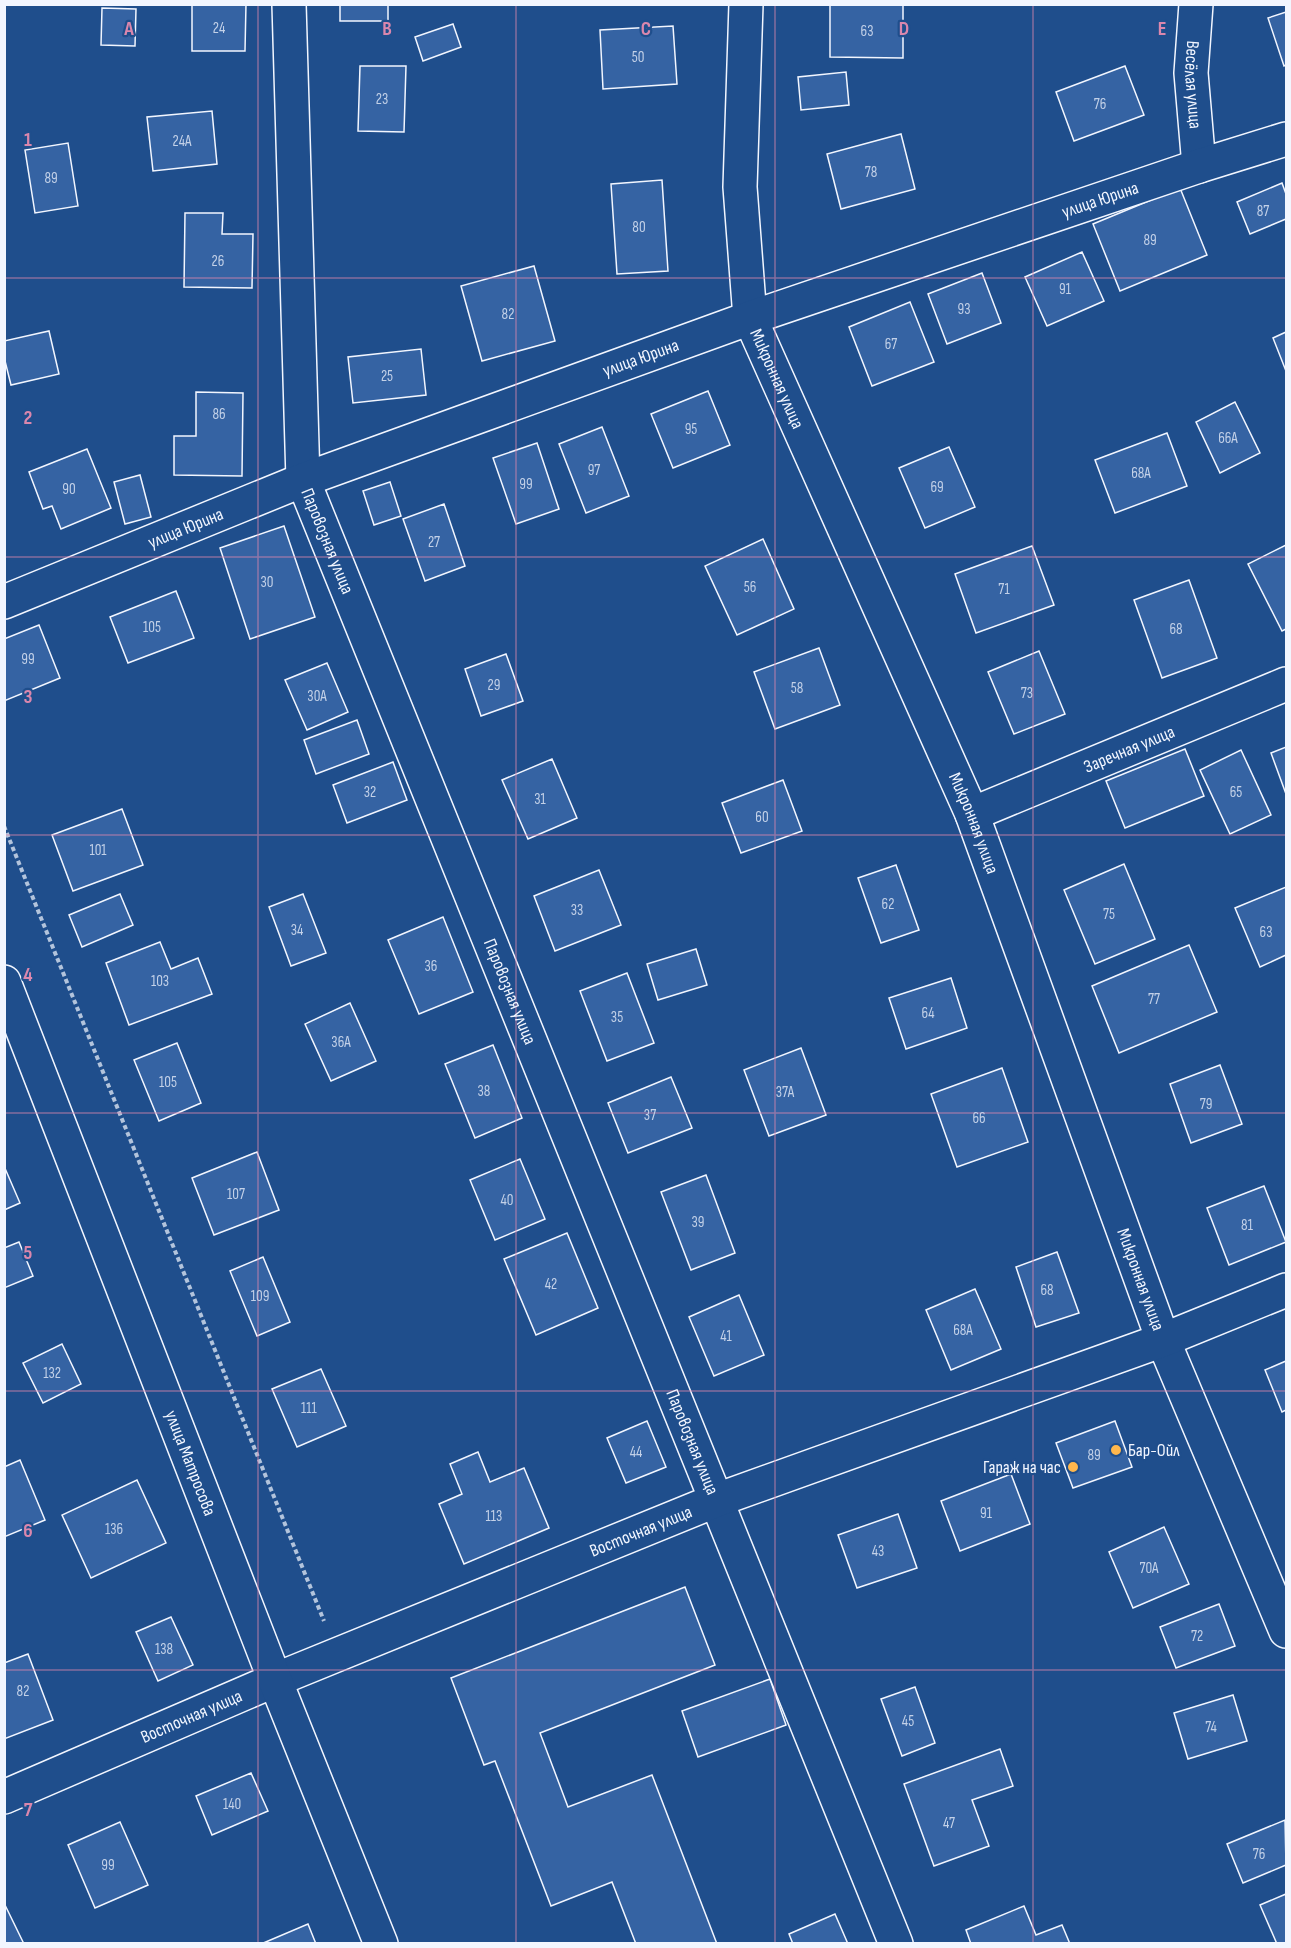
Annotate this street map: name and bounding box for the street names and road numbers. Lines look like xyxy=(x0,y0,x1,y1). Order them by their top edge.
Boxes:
street label: Весёлая улица xyxy=(1180,40,1206,130)
street label: улица Юрина xyxy=(1059,177,1141,223)
street label: Микронная улица xyxy=(745,326,808,432)
street label: улица Юрина xyxy=(600,335,682,382)
street label: Паровозная улица xyxy=(296,485,358,597)
street label: улица Юрина xyxy=(145,504,226,553)
street label: Заречная улица xyxy=(1081,721,1178,778)
street label: Микронная улица xyxy=(944,769,1003,877)
street label: Паровозная улица xyxy=(479,936,540,1048)
street label: Микронная улица xyxy=(1112,1226,1169,1334)
street label: Паровозная улица xyxy=(661,1386,723,1498)
street label: улица Матросова xyxy=(160,1408,220,1519)
street label: Восточная улица xyxy=(587,1501,695,1562)
street label: Восточная улица xyxy=(138,1685,245,1748)

